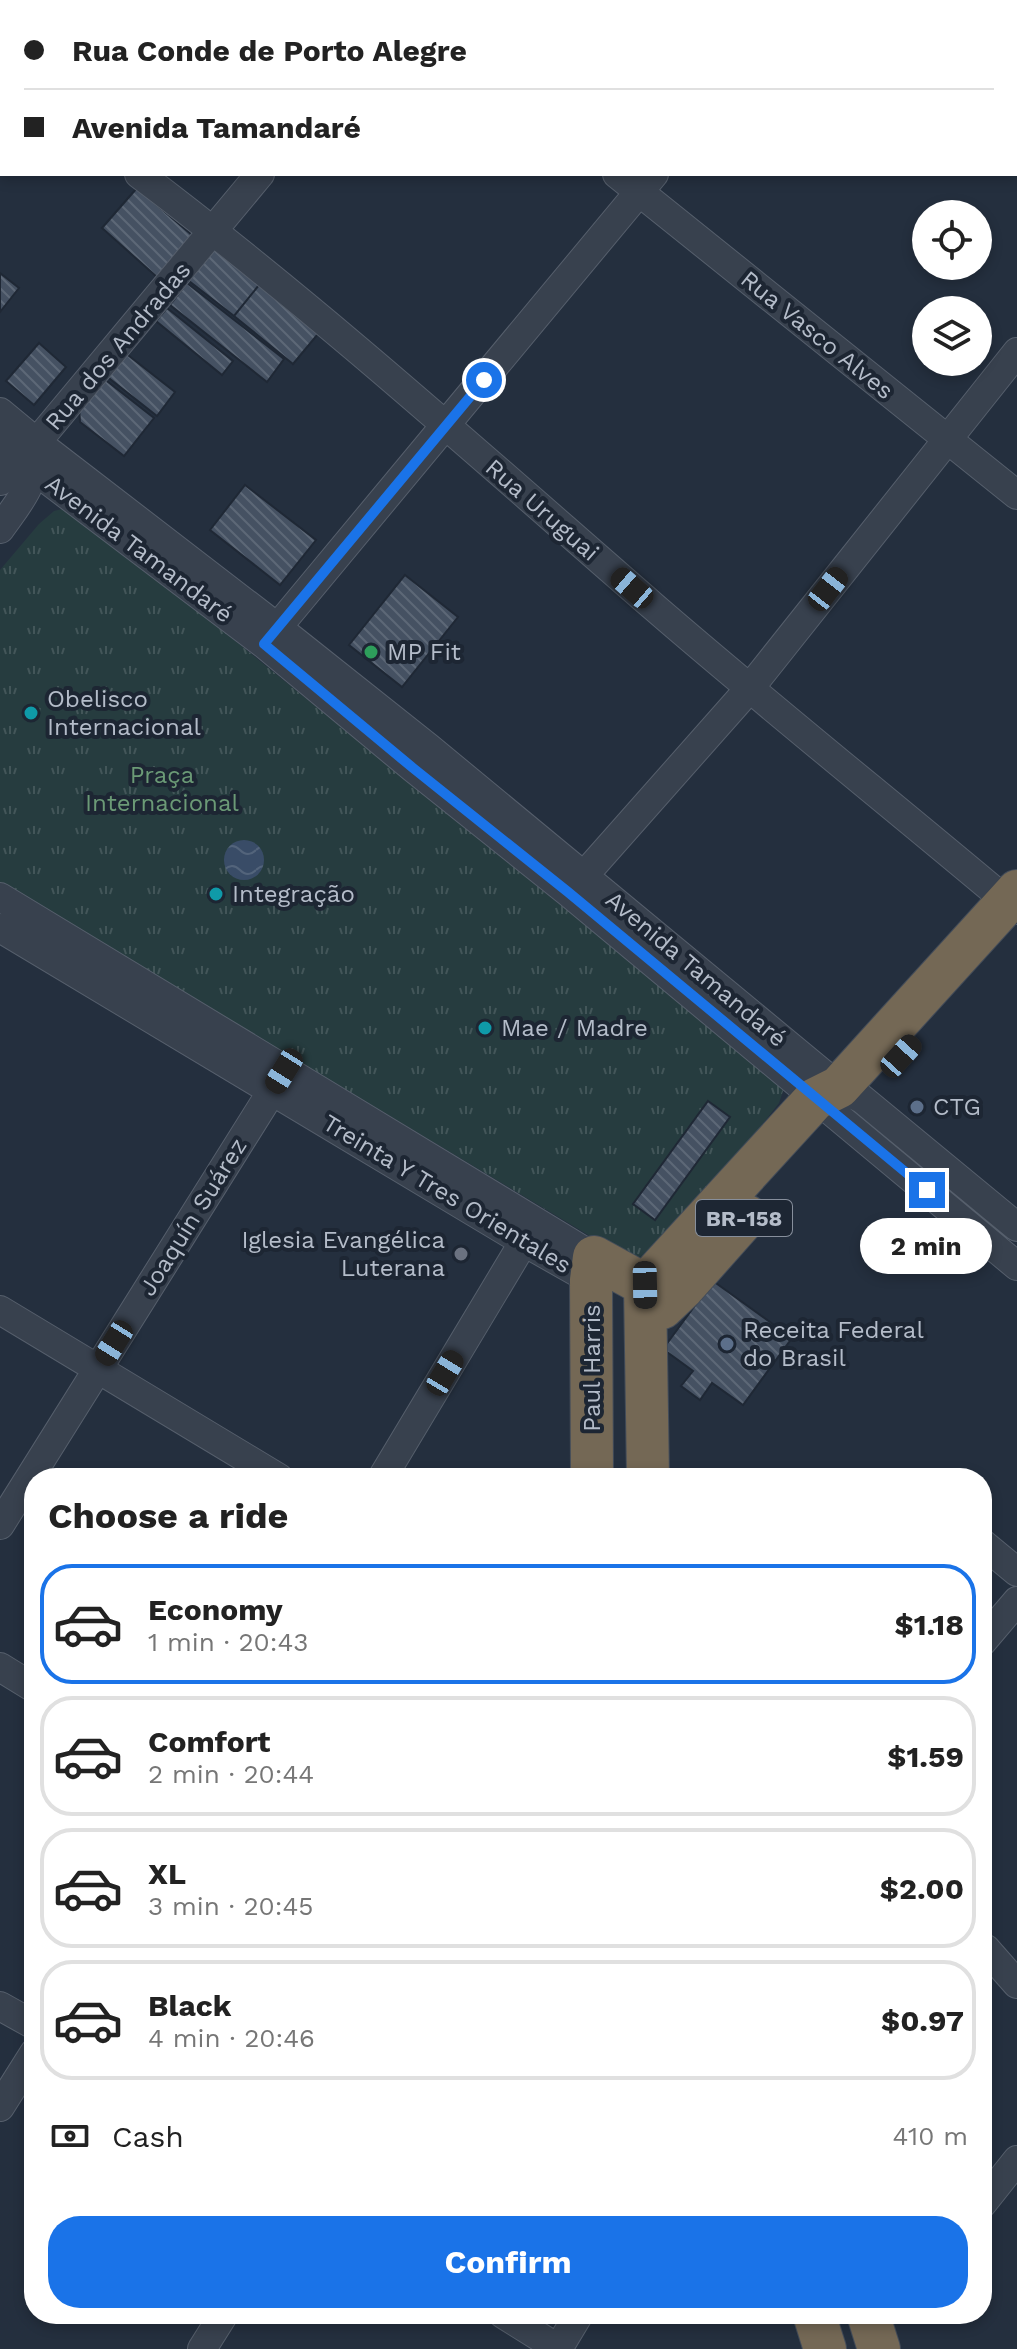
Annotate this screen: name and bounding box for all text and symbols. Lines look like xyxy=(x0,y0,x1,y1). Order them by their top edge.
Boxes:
text: Rua Conde de Porto Alegre xyxy=(72,33,467,68)
text: Avenida Tamandaré xyxy=(72,110,361,145)
map controls xyxy=(912,200,992,376)
button: locate xyxy=(912,200,992,280)
street label: Rua dos Andradas xyxy=(39,256,197,436)
street label: Rua Vasco Alves xyxy=(735,265,899,405)
button: layers xyxy=(912,296,992,376)
route start xyxy=(466,362,502,398)
street label: Rua Uruguai xyxy=(480,453,604,567)
street label: Avenida Tamandaré xyxy=(40,469,238,629)
car xyxy=(606,563,658,613)
car xyxy=(804,563,852,615)
place label: MP Fit xyxy=(387,638,461,666)
marker: MP Fit xyxy=(362,643,380,661)
place label: Obelisco Internacional xyxy=(47,685,201,741)
marker: Obelisco Internacional xyxy=(22,704,40,722)
park label: Praça Internacional xyxy=(85,761,240,817)
place label: Integração xyxy=(232,880,355,908)
marker: Integração xyxy=(207,885,225,903)
street label: Avenida Tamandaré xyxy=(600,885,792,1053)
place label: Mae / Madre xyxy=(501,1014,648,1042)
marker: Mae / Madre xyxy=(476,1019,494,1037)
car xyxy=(876,1030,926,1082)
car xyxy=(261,1044,307,1098)
place label: CTG xyxy=(933,1093,981,1121)
marker: CTG xyxy=(908,1098,926,1116)
street label: Treinta Y Tres Orientales xyxy=(318,1109,576,1279)
street label: Joaquín Suárez xyxy=(133,1133,253,1301)
route end xyxy=(909,1172,945,1208)
road number: BR-158 xyxy=(696,1200,792,1236)
callout: 2 min xyxy=(861,1218,993,1274)
place label: Iglesia Evangélica Luterana xyxy=(241,1226,445,1282)
text: 2 min xyxy=(890,1231,962,1261)
marker: Iglesia Evangélica Luterana xyxy=(452,1245,470,1263)
car xyxy=(633,1261,657,1309)
street label: Paul Harris xyxy=(578,1304,606,1432)
car xyxy=(91,1316,137,1370)
place label: Receita Federal do Brasil xyxy=(743,1316,924,1372)
marker: Receita Federal do Brasil xyxy=(718,1335,736,1353)
car xyxy=(422,1346,468,1400)
text: Choose a ride xyxy=(48,1495,288,1537)
icon: car xyxy=(52,1588,124,1660)
text: Economy xyxy=(148,1592,283,1627)
text: $1.18 xyxy=(894,1607,964,1642)
text: 1 min · 20:43 xyxy=(148,1627,308,1657)
icon: car xyxy=(52,1720,124,1792)
text: Comfort xyxy=(148,1724,270,1759)
text: $1.59 xyxy=(887,1739,964,1774)
text: 2 min · 20:44 xyxy=(148,1759,314,1789)
icon: car xyxy=(52,1852,124,1924)
text: XL xyxy=(148,1856,186,1891)
text: $2.00 xyxy=(880,1871,964,1906)
text: 3 min · 20:45 xyxy=(148,1891,313,1921)
icon: car xyxy=(52,1984,124,2056)
text: Black xyxy=(148,1988,232,2023)
text: $0.97 xyxy=(881,2003,964,2038)
text: 4 min · 20:46 xyxy=(148,2023,315,2053)
icon: cash xyxy=(48,2114,92,2158)
text: Cash xyxy=(112,2119,184,2154)
text: 410 m xyxy=(893,2121,968,2151)
button: Confirm xyxy=(48,2216,968,2308)

